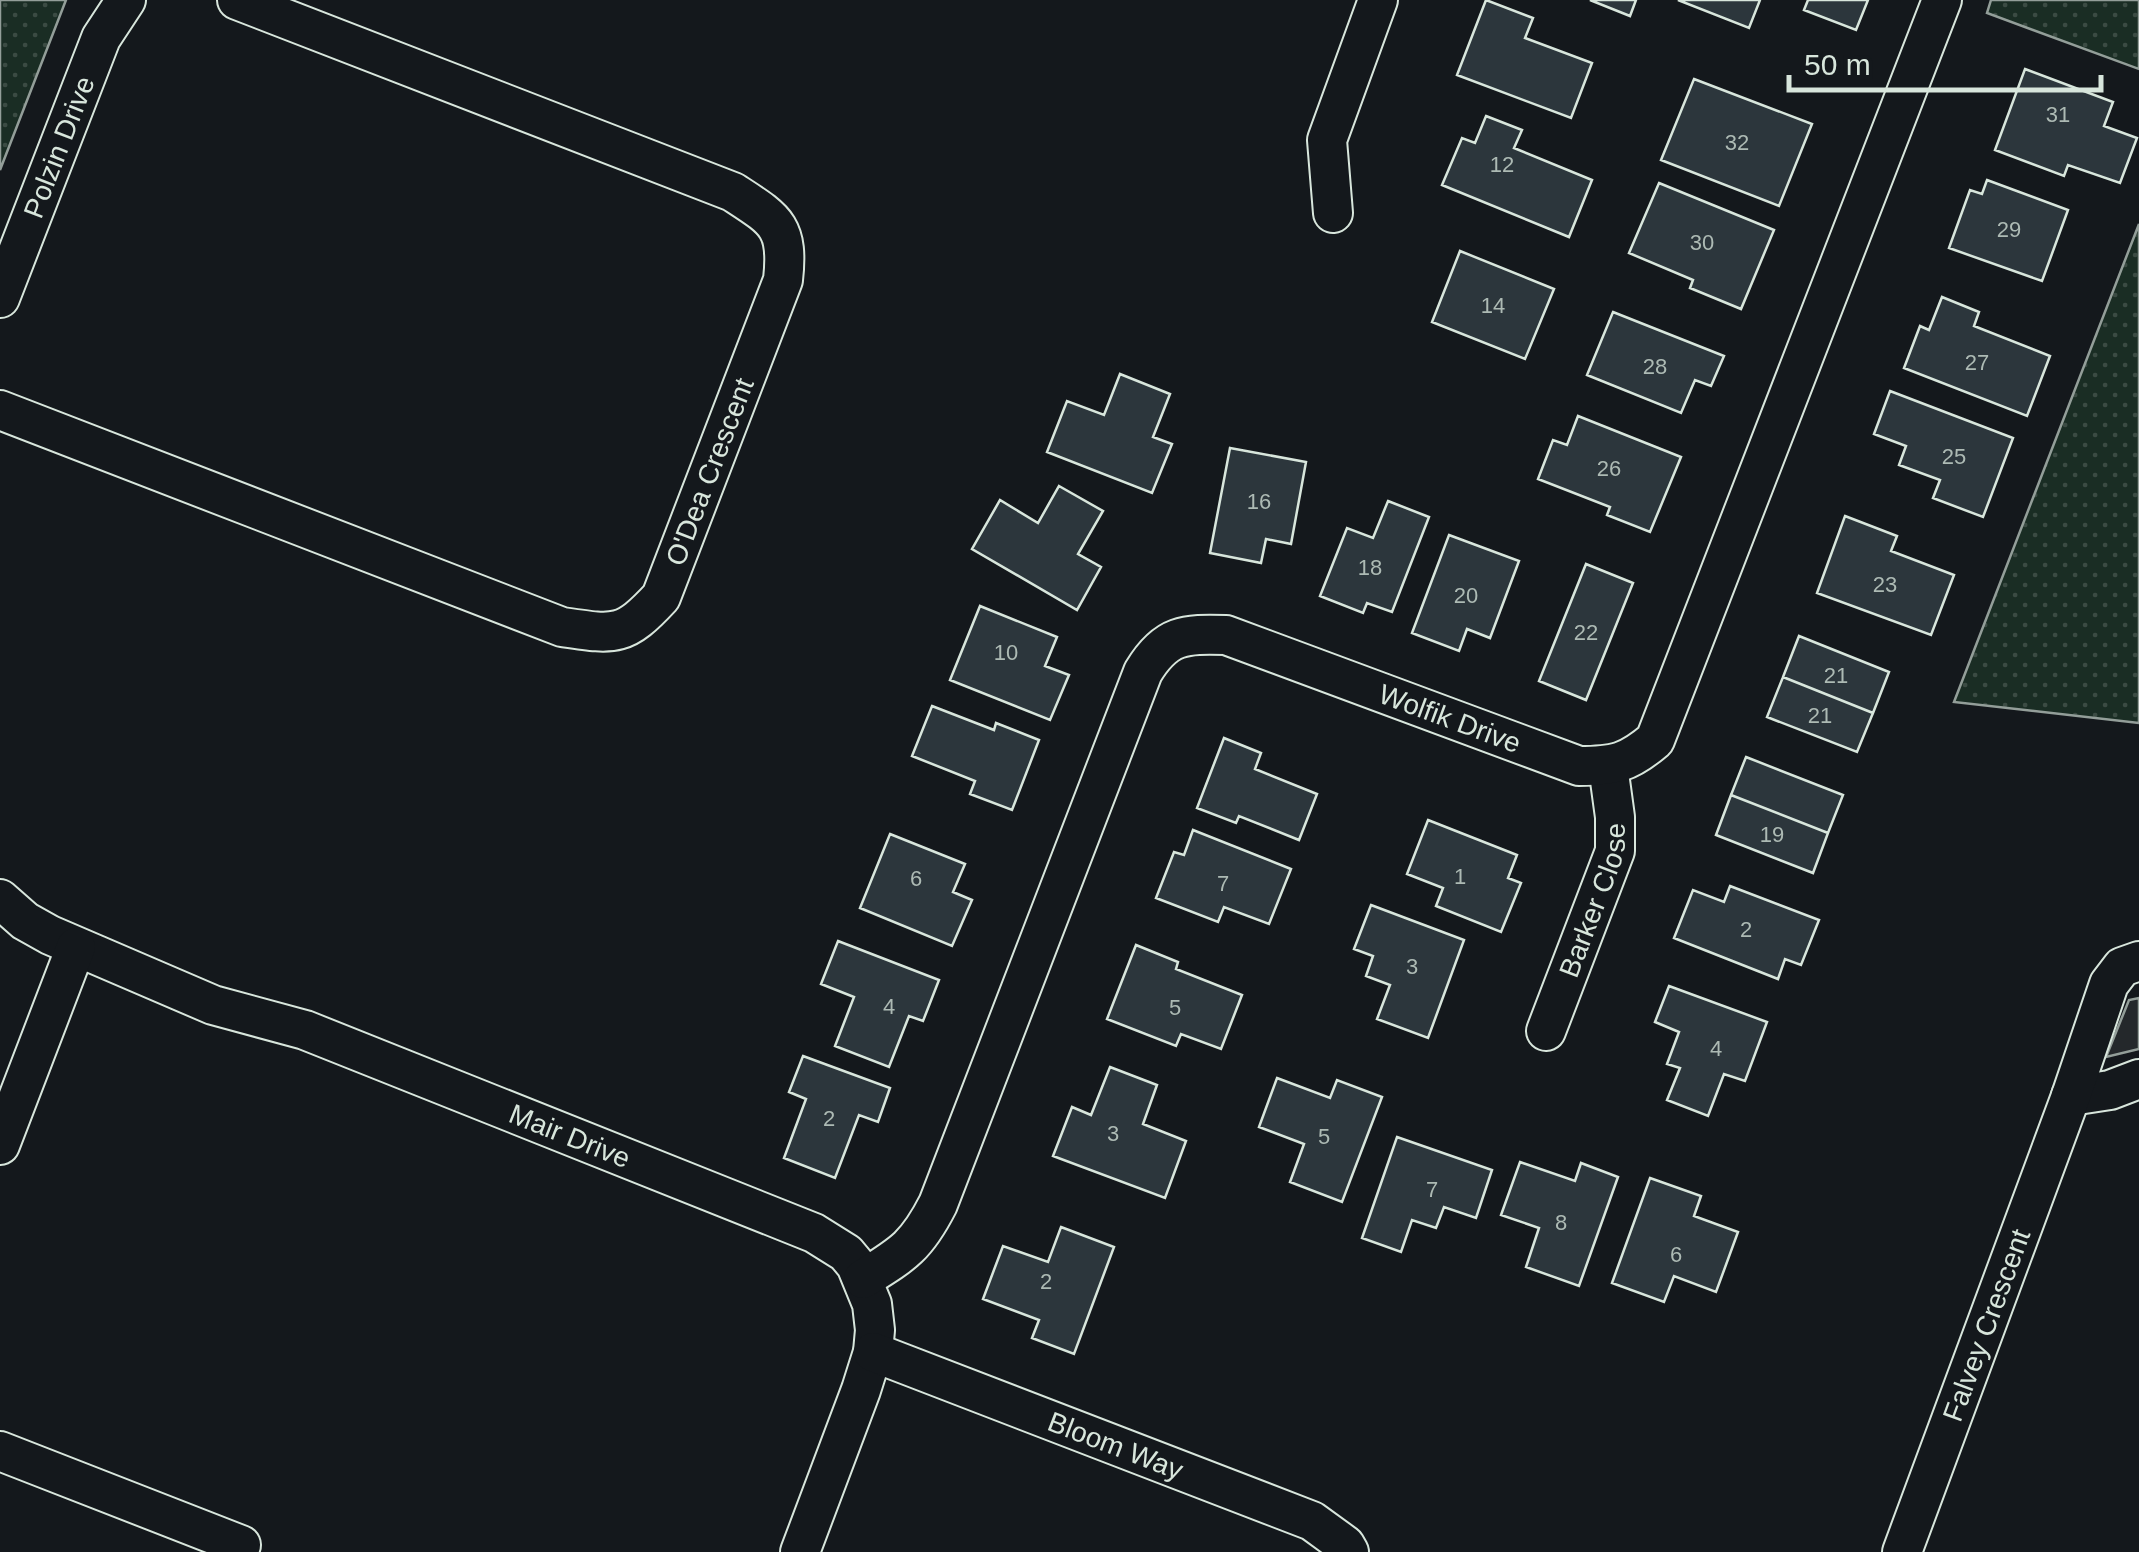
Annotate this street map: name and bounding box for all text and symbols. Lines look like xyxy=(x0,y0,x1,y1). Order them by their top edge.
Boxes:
scale bar xyxy=(1789,30,2102,92)
text: 50 m xyxy=(1804,48,1871,81)
street label: Polzin Drive xyxy=(17,72,100,222)
house number: 31 xyxy=(2046,102,2070,127)
house number: 32 xyxy=(1725,130,1749,155)
house number: 12 xyxy=(1490,152,1514,177)
house number: 29 xyxy=(1997,217,2021,242)
house number: 30 xyxy=(1690,230,1714,255)
house number: 14 xyxy=(1481,293,1505,318)
house number: 27 xyxy=(1965,350,1989,375)
house number: 28 xyxy=(1643,354,1667,379)
street label: O'Dea Crescent xyxy=(659,373,759,570)
house number: 25 xyxy=(1942,444,1966,469)
house number: 26 xyxy=(1597,456,1621,481)
house number: 16 xyxy=(1247,489,1271,514)
house number: 18 xyxy=(1358,555,1382,580)
house number: 23 xyxy=(1873,572,1897,597)
house number: 20 xyxy=(1454,583,1478,608)
house number: 22 xyxy=(1574,620,1598,645)
house number: 10 xyxy=(994,640,1018,665)
house number: 21 xyxy=(1824,663,1848,688)
street label: Wolfik Drive xyxy=(1375,678,1525,759)
house number: 21 xyxy=(1808,703,1832,728)
house number: 19 xyxy=(1760,822,1784,847)
street label: Barker Close xyxy=(1553,823,1631,981)
house number: 1 xyxy=(1454,864,1466,889)
house number: 6 xyxy=(910,866,922,891)
house number: 7 xyxy=(1217,871,1229,896)
house number: 2 xyxy=(1740,917,1752,942)
house number: 3 xyxy=(1406,954,1418,979)
house number: 4 xyxy=(883,994,895,1019)
house number: 5 xyxy=(1169,995,1181,1020)
house number: 4 xyxy=(1710,1036,1722,1061)
street label: Mair Drive xyxy=(505,1098,635,1174)
house number: 2 xyxy=(823,1106,835,1131)
house number: 3 xyxy=(1107,1121,1119,1146)
house number: 5 xyxy=(1318,1124,1330,1149)
house number: 7 xyxy=(1426,1177,1438,1202)
house number: 8 xyxy=(1555,1210,1567,1235)
street label: Falvey Crescent xyxy=(1936,1225,2036,1425)
house number: 6 xyxy=(1670,1242,1682,1267)
house number: 2 xyxy=(1040,1269,1052,1294)
street label: Bloom Way xyxy=(1044,1405,1188,1485)

